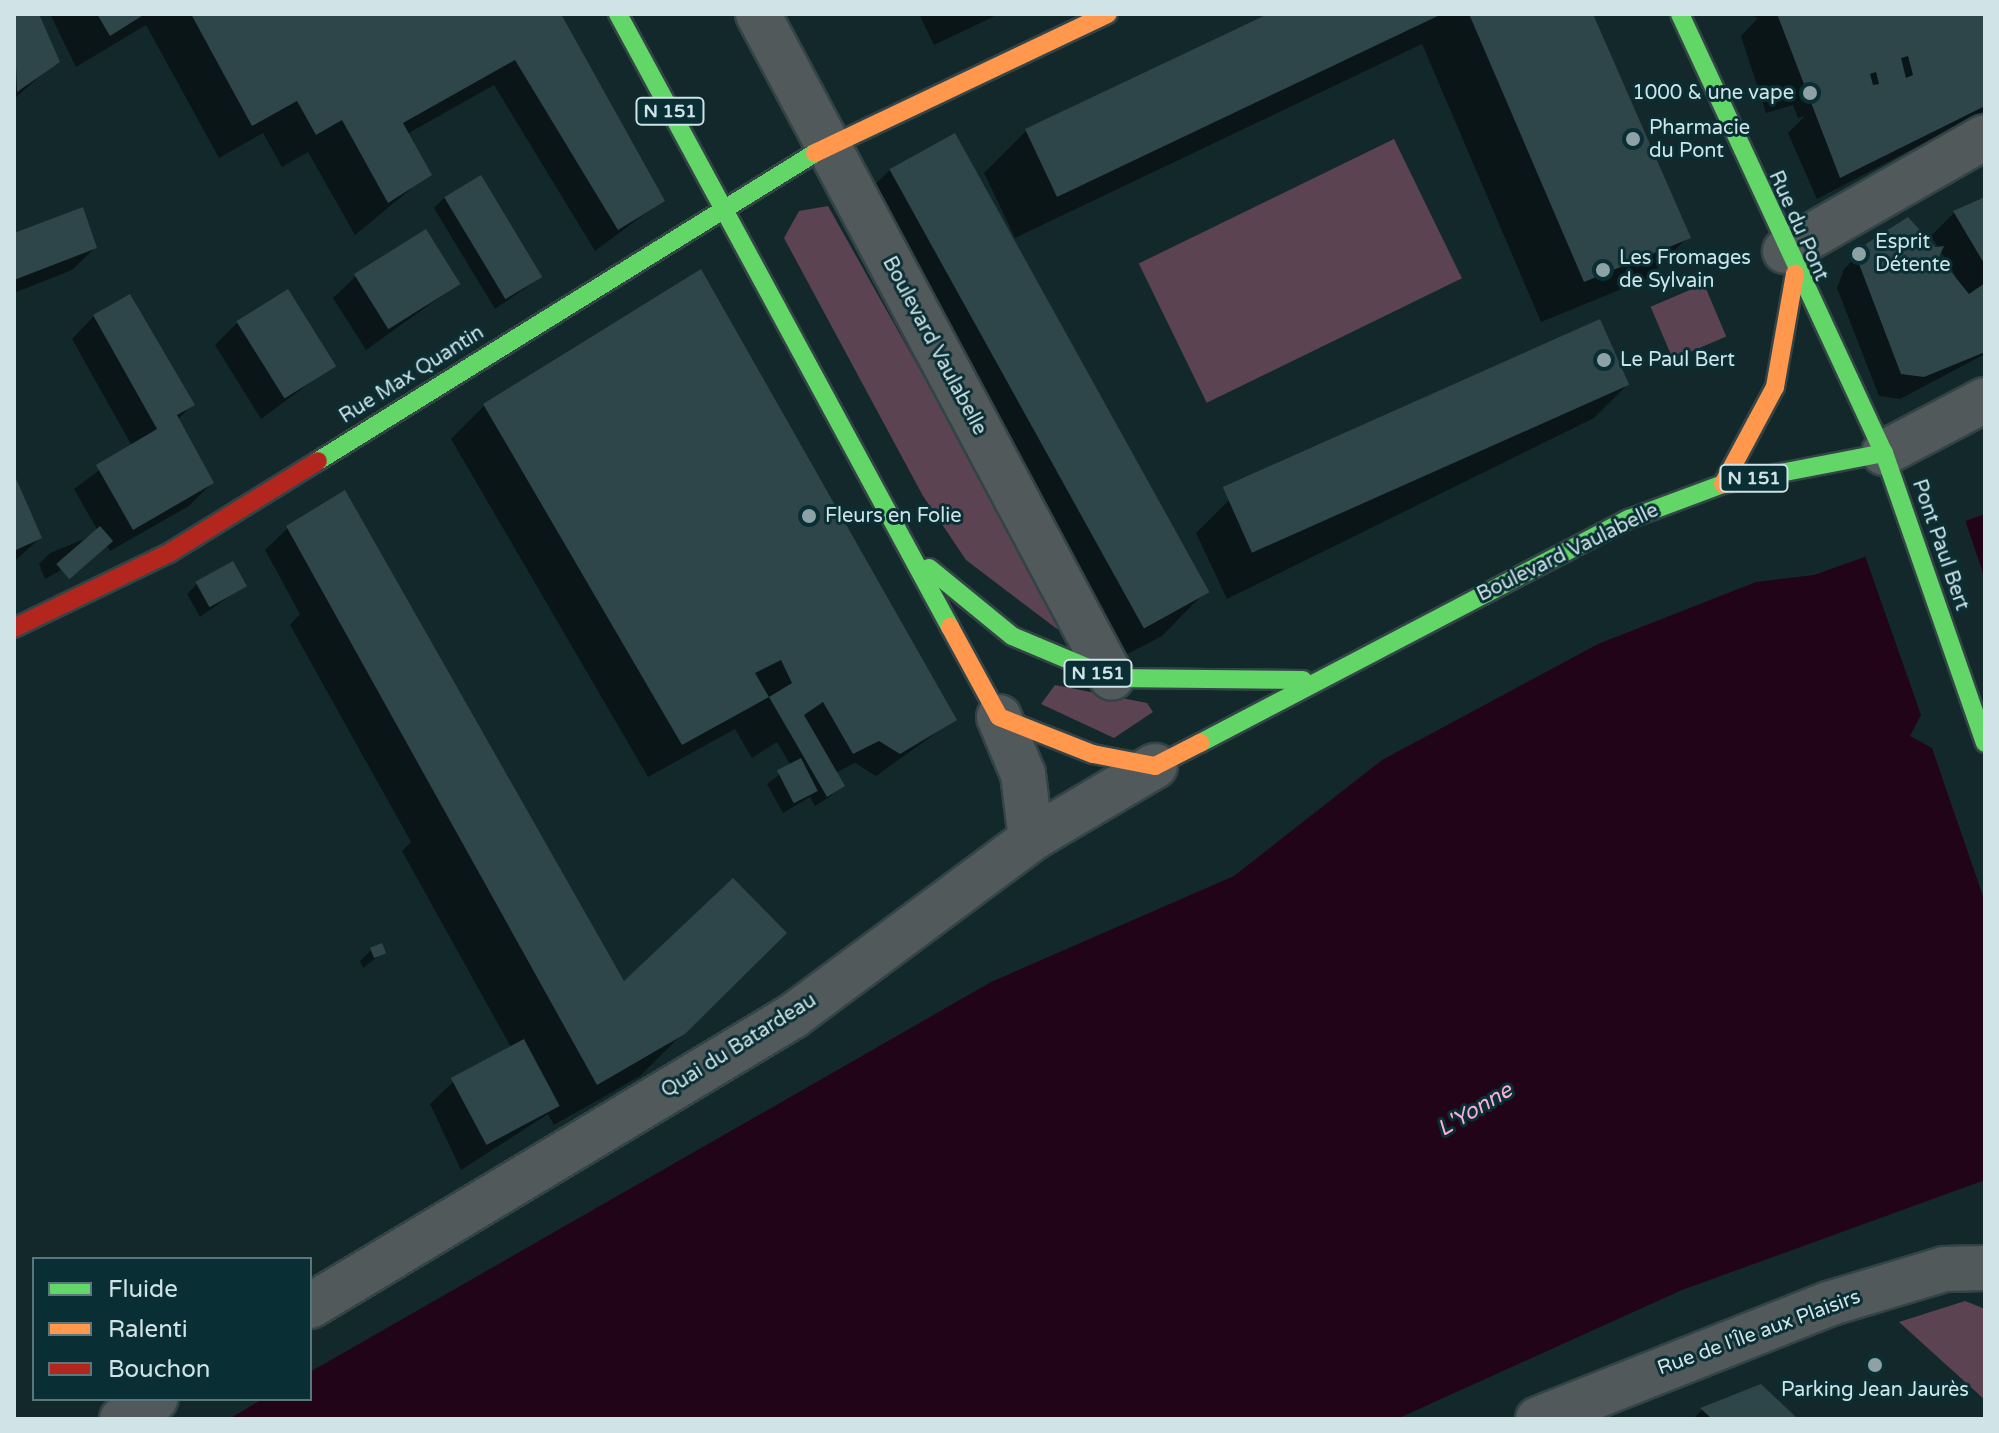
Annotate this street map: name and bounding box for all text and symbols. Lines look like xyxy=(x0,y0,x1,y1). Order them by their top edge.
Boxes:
place label: 1000 & une vape xyxy=(1632,81,1794,105)
marker: 1000 & une vape xyxy=(1801,84,1819,102)
road number: N 151 xyxy=(634,97,706,125)
place label: Pharmacie du Pont xyxy=(1649,116,1750,163)
marker: Pharmacie du Pont xyxy=(1624,130,1642,148)
street label: Rue du Pont xyxy=(1763,167,1833,285)
place label: Esprit Détente xyxy=(1875,230,1951,277)
marker: Esprit Détente xyxy=(1850,245,1868,263)
place label: Les Fromages de Sylvain xyxy=(1619,246,1751,293)
street label: Boulevard Vaulabelle xyxy=(877,253,991,439)
marker: Les Fromages de Sylvain xyxy=(1594,261,1612,279)
street label: Rue Max Quantin xyxy=(335,321,489,429)
place label: Le Paul Bert xyxy=(1620,348,1735,372)
marker: Le Paul Bert xyxy=(1595,351,1613,369)
road number: N 151 xyxy=(1718,464,1790,492)
street label: Pont Paul Bert xyxy=(1906,476,1974,614)
street label: Boulevard Vaulabelle xyxy=(1473,499,1663,607)
place label: Fleurs en Folie xyxy=(825,504,961,528)
marker: Fleurs en Folie xyxy=(800,507,818,525)
road number: N 151 xyxy=(1062,659,1134,687)
street label: Quai du Batardeau xyxy=(657,989,821,1103)
water label: L'Yonne xyxy=(1433,1077,1517,1143)
legend xyxy=(32,1257,312,1401)
text: Fluide xyxy=(108,1275,178,1304)
street label: Rue de l'Île aux Plaisirs xyxy=(1654,1285,1864,1381)
text: Ralenti xyxy=(108,1315,188,1344)
text: Bouchon xyxy=(108,1355,210,1384)
marker: Parking Jean Jaurès xyxy=(1866,1356,1884,1374)
place label: Parking Jean Jaurès xyxy=(1781,1378,1969,1402)

